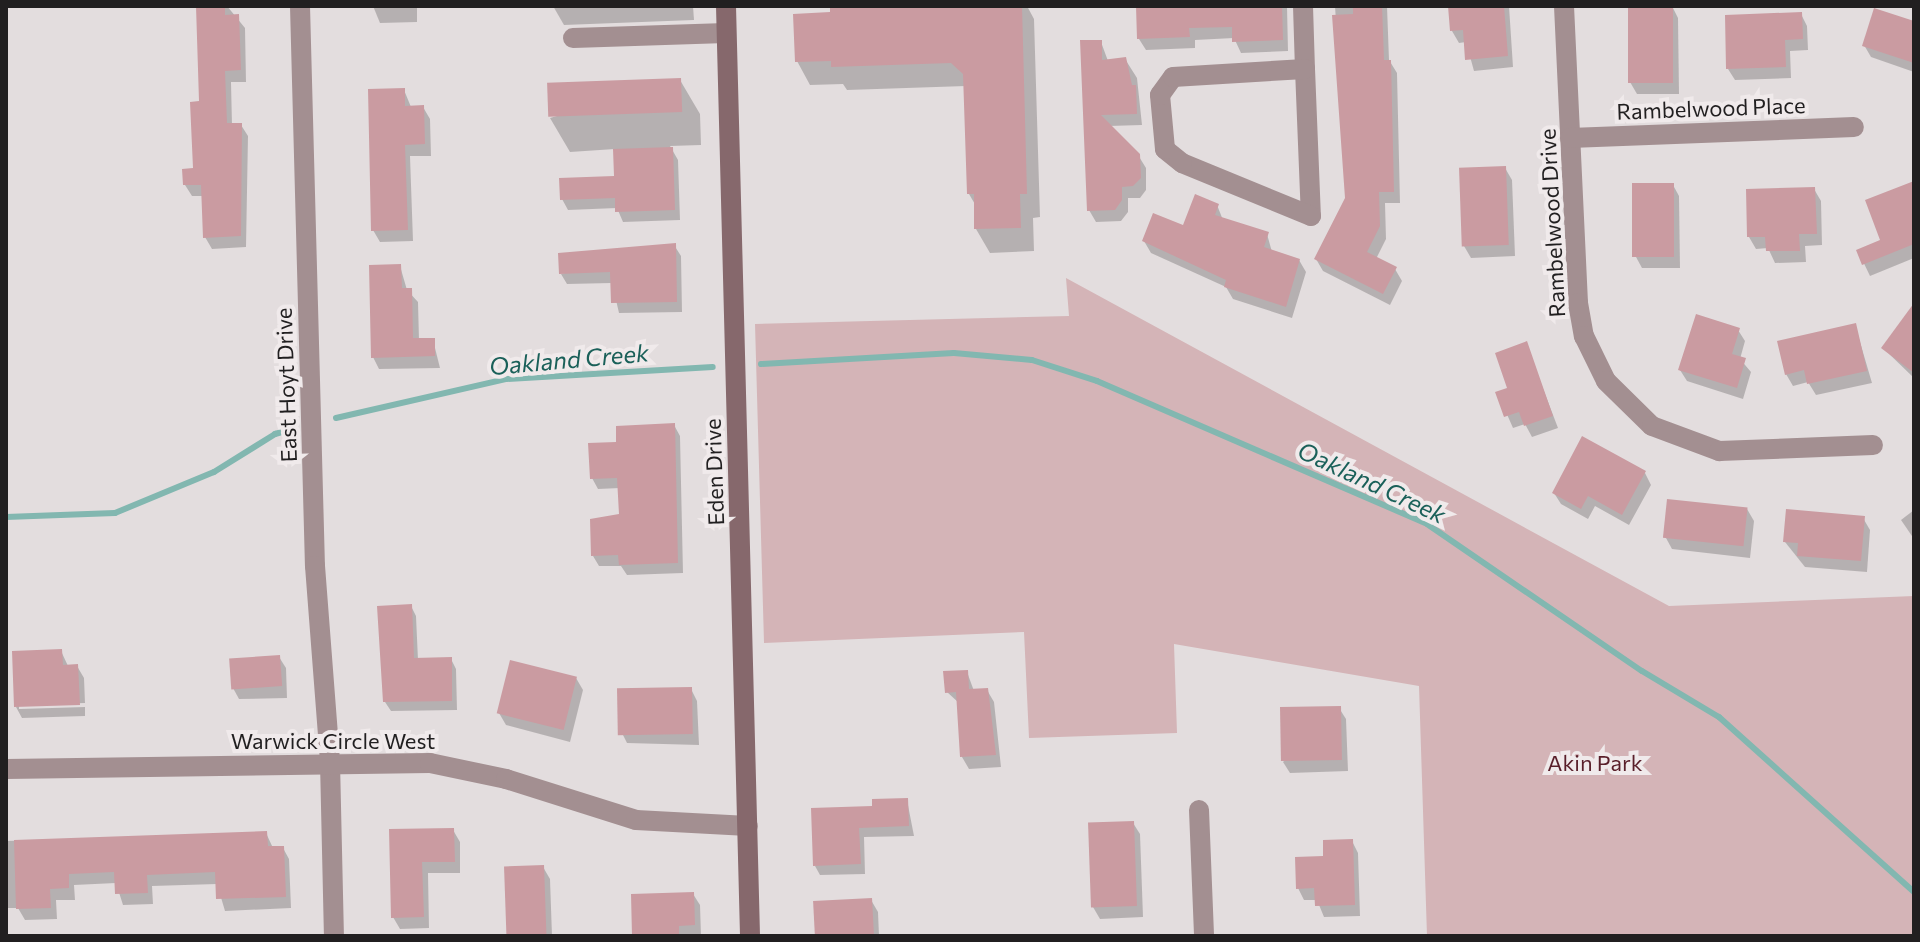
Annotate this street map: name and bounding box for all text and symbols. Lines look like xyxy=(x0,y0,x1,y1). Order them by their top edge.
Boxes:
street label: Rambelwood Place xyxy=(1616,92,1806,124)
street label: Rambelwood Drive xyxy=(1534,128,1570,318)
street label: East Hoyt Drive xyxy=(270,307,302,463)
water label: Oakland Creek xyxy=(488,338,650,380)
street label: Eden Drive xyxy=(699,418,729,526)
water label: Oakland Creek xyxy=(1293,435,1451,529)
street label: Warwick Circle West xyxy=(231,728,435,754)
park label: Akin Park xyxy=(1547,750,1643,776)

